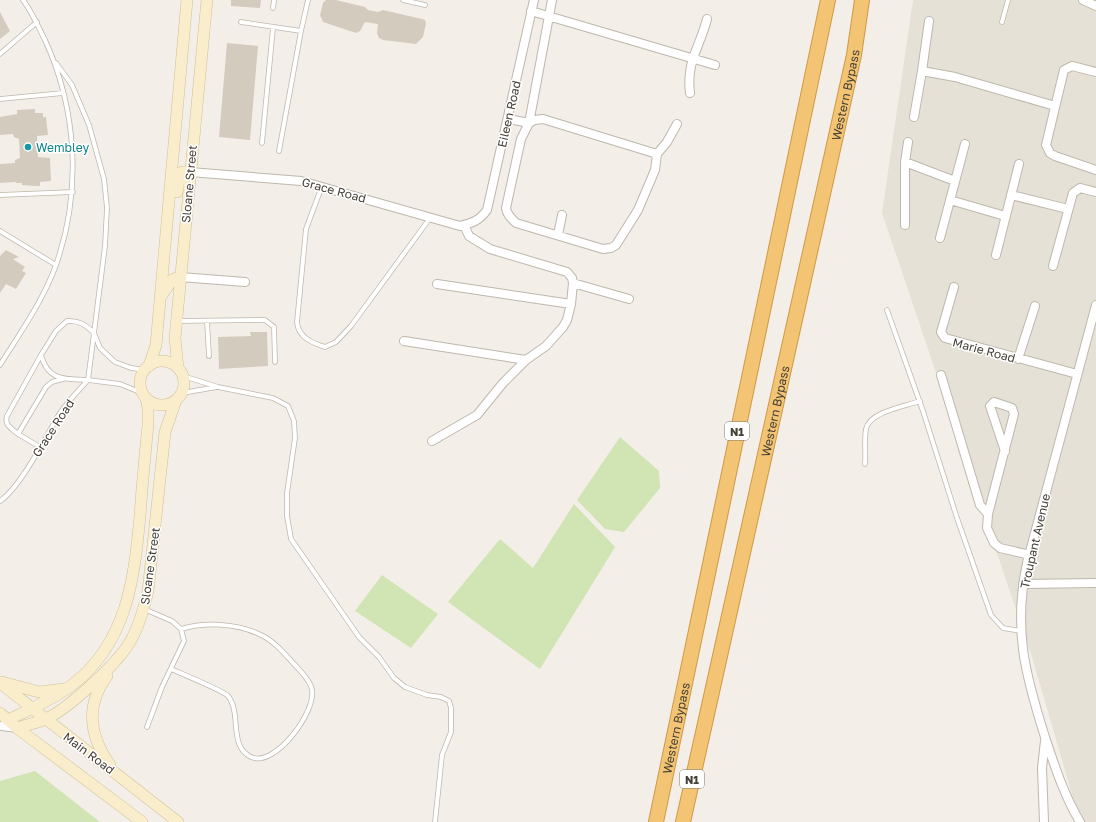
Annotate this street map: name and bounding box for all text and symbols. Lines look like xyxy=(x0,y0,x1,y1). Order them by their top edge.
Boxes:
street label: Western Bypass xyxy=(828,48,862,142)
street label: Eileen Road xyxy=(494,79,524,149)
place label: Wembley xyxy=(36,140,89,155)
marker: Wembley xyxy=(23,142,33,152)
street label: Sloane Street xyxy=(178,144,200,224)
street label: Grace Road xyxy=(300,174,368,206)
street label: Marie Road xyxy=(951,334,1017,366)
street label: Western Bypass xyxy=(757,364,792,458)
street label: Grace Road xyxy=(29,396,77,460)
road number: N1 xyxy=(725,422,749,440)
street label: Troupant Avenue xyxy=(1017,492,1053,590)
street label: Sloane Street xyxy=(137,526,163,606)
street label: Western Bypass xyxy=(659,681,693,775)
street label: Main Road xyxy=(60,729,118,777)
road number: N1 xyxy=(680,770,704,788)

